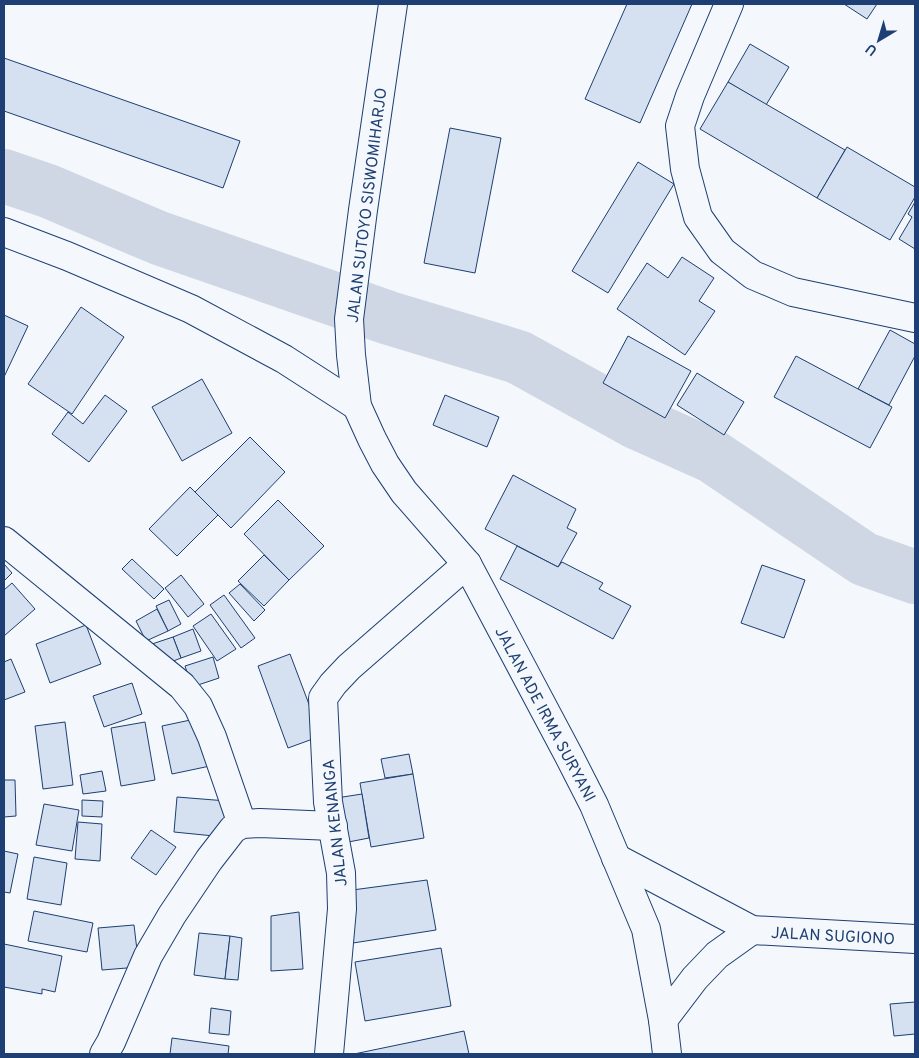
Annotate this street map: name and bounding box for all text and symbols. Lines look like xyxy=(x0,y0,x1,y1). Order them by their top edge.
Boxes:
north arrow xyxy=(854,15,904,65)
text: U xyxy=(863,39,881,59)
street label: JALAN SUTOYO SISWOMIHARJO xyxy=(344,87,392,324)
street label: JALAN ADE IRMA SURYANI xyxy=(490,624,599,806)
street label: JALAN KENANGA xyxy=(319,758,353,887)
street label: JALAN SUGIONO xyxy=(770,924,895,950)

